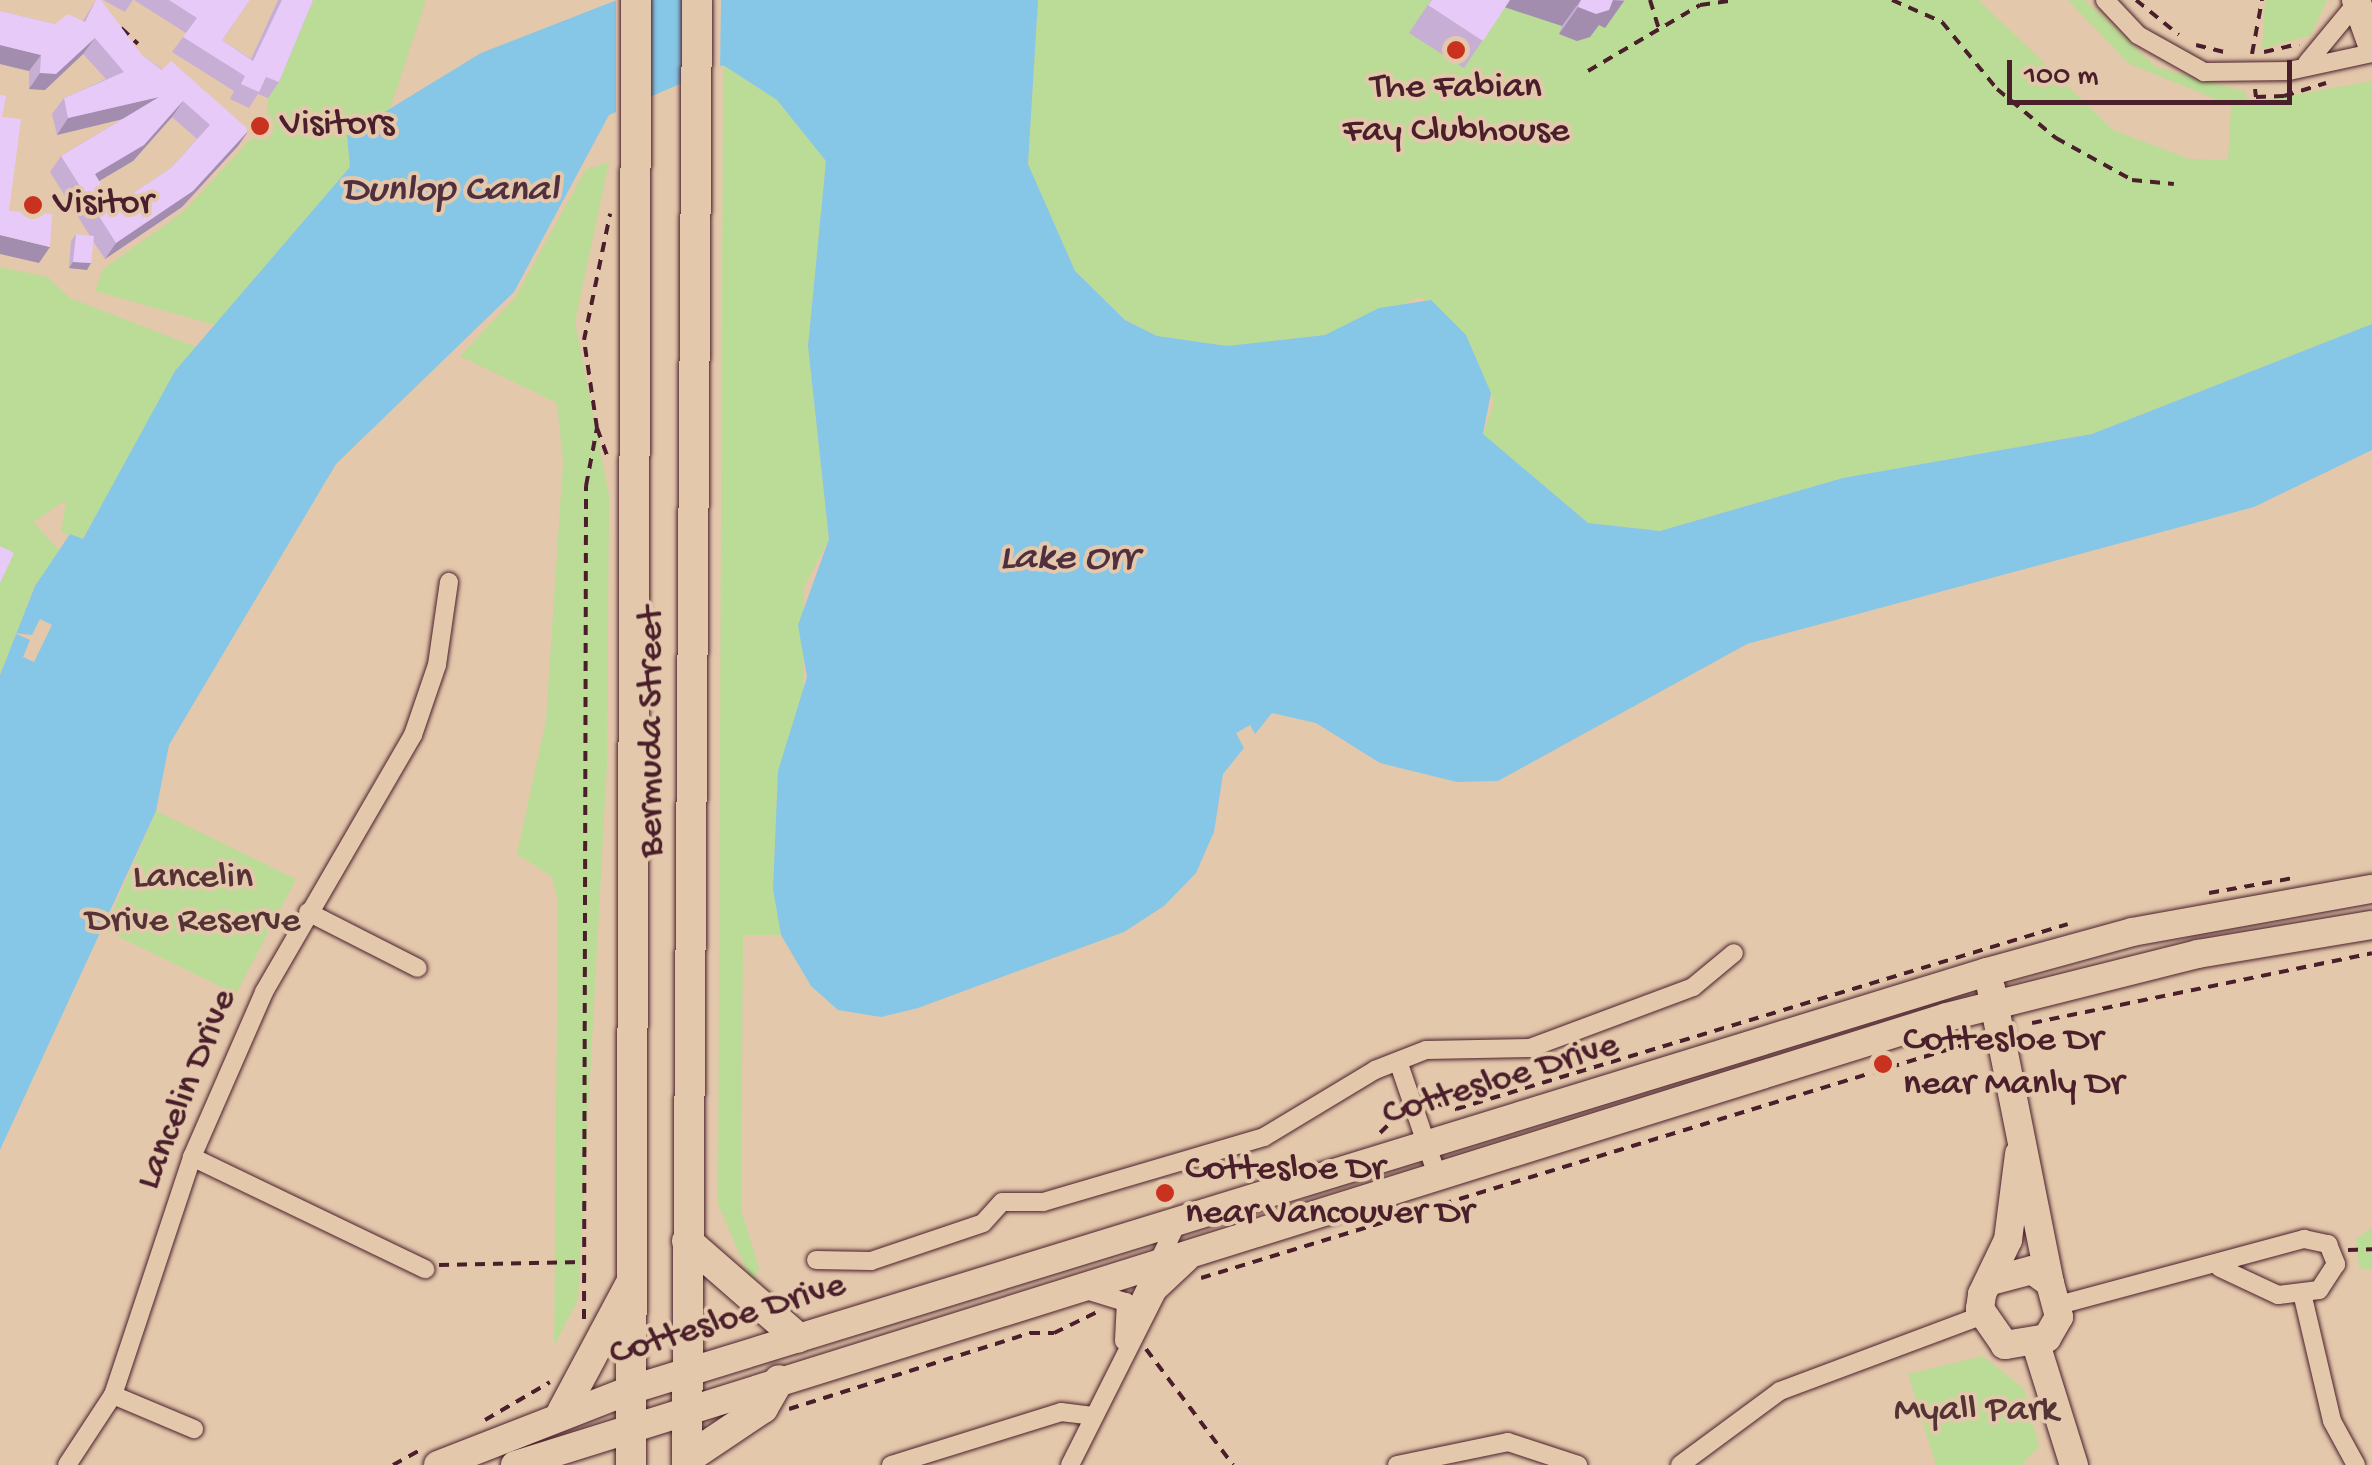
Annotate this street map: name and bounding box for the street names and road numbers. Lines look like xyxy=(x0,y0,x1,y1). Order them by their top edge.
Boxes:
street label: Bermuda Street xyxy=(630,607,676,857)
street label: Lancelin Drive xyxy=(127,983,249,1197)
street label: Cottesloe Drive xyxy=(1377,1023,1625,1139)
street label: Cottesloe Drive xyxy=(604,1263,852,1379)

